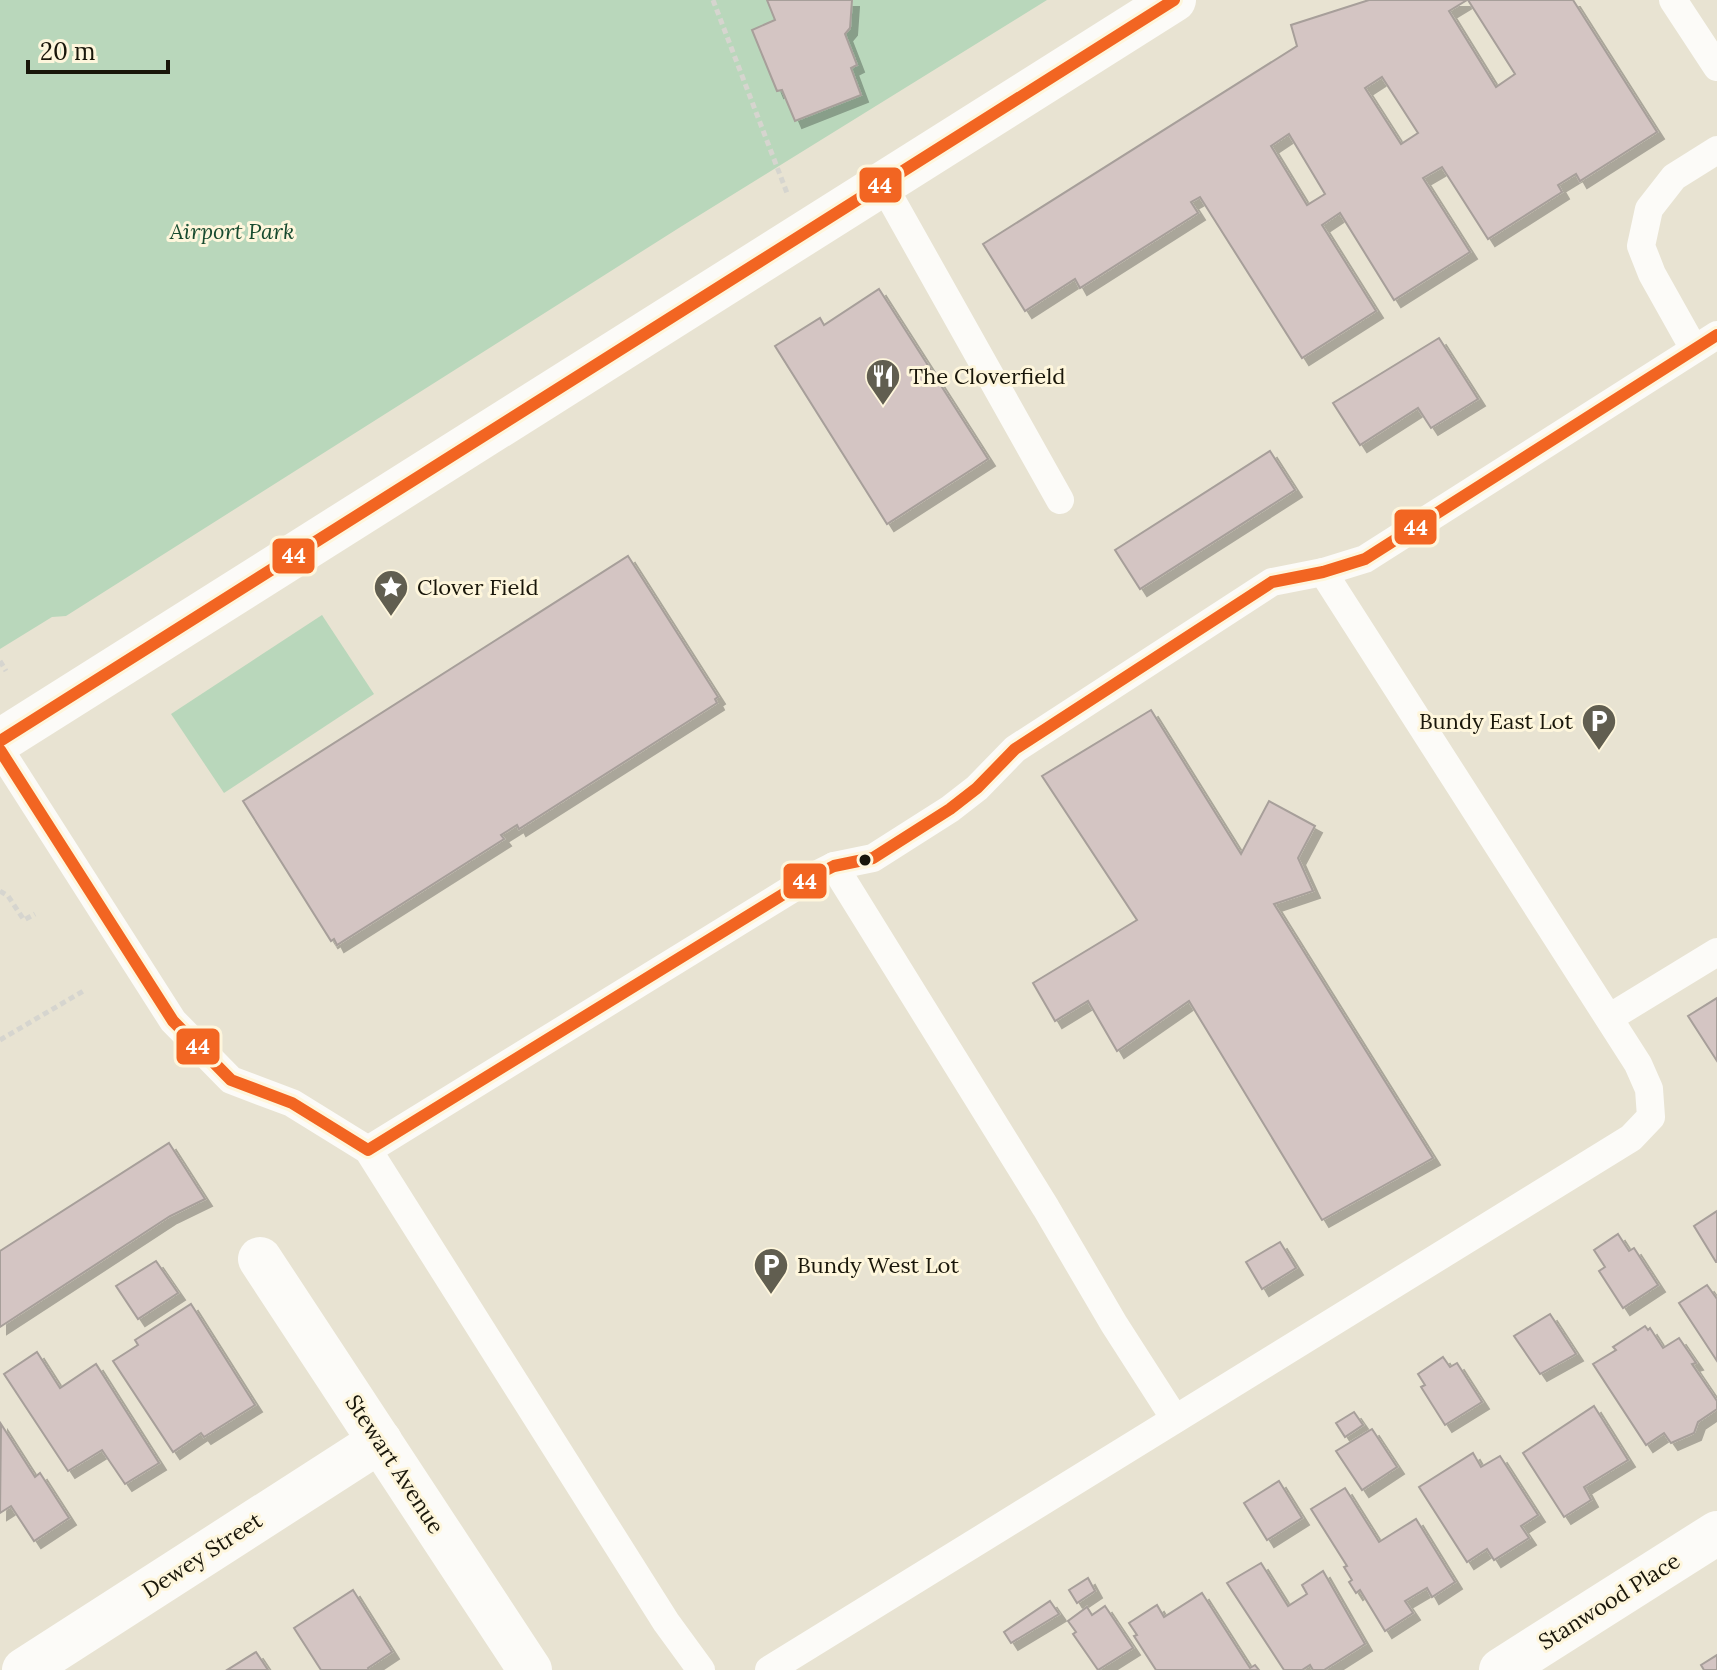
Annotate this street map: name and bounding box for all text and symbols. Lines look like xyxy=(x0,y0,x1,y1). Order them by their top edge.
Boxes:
scale bar xyxy=(28,24,168,74)
text: 20 m xyxy=(40,36,96,67)
line badge: 44 xyxy=(858,166,903,204)
text: 44 xyxy=(868,171,892,199)
park label: Airport Park xyxy=(169,217,294,245)
restaurant icon: The Cloverfield xyxy=(864,357,902,407)
place label: The Cloverfield xyxy=(909,362,1065,390)
line badge: 44 xyxy=(1393,508,1438,546)
text: 44 xyxy=(1404,513,1428,541)
line badge: 44 xyxy=(271,537,316,575)
text: 44 xyxy=(282,541,306,569)
place icon: Clover Field xyxy=(372,568,410,618)
place label: Clover Field xyxy=(417,573,539,601)
parking icon: Bundy East Lot xyxy=(1580,702,1618,752)
place label: Bundy East Lot xyxy=(1419,707,1573,735)
unlabelled marker xyxy=(857,852,873,868)
line badge: 44 xyxy=(782,862,828,900)
text: 44 xyxy=(793,867,817,895)
line badge: 44 xyxy=(175,1027,221,1066)
text: 44 xyxy=(186,1032,210,1060)
parking icon: Bundy West Lot xyxy=(752,1246,790,1296)
place label: Bundy West Lot xyxy=(797,1251,959,1279)
street label: Stewart Avenue xyxy=(340,1389,450,1539)
street label: Dewey Street xyxy=(137,1506,268,1604)
street label: Stanwood Place xyxy=(1533,1546,1685,1656)

